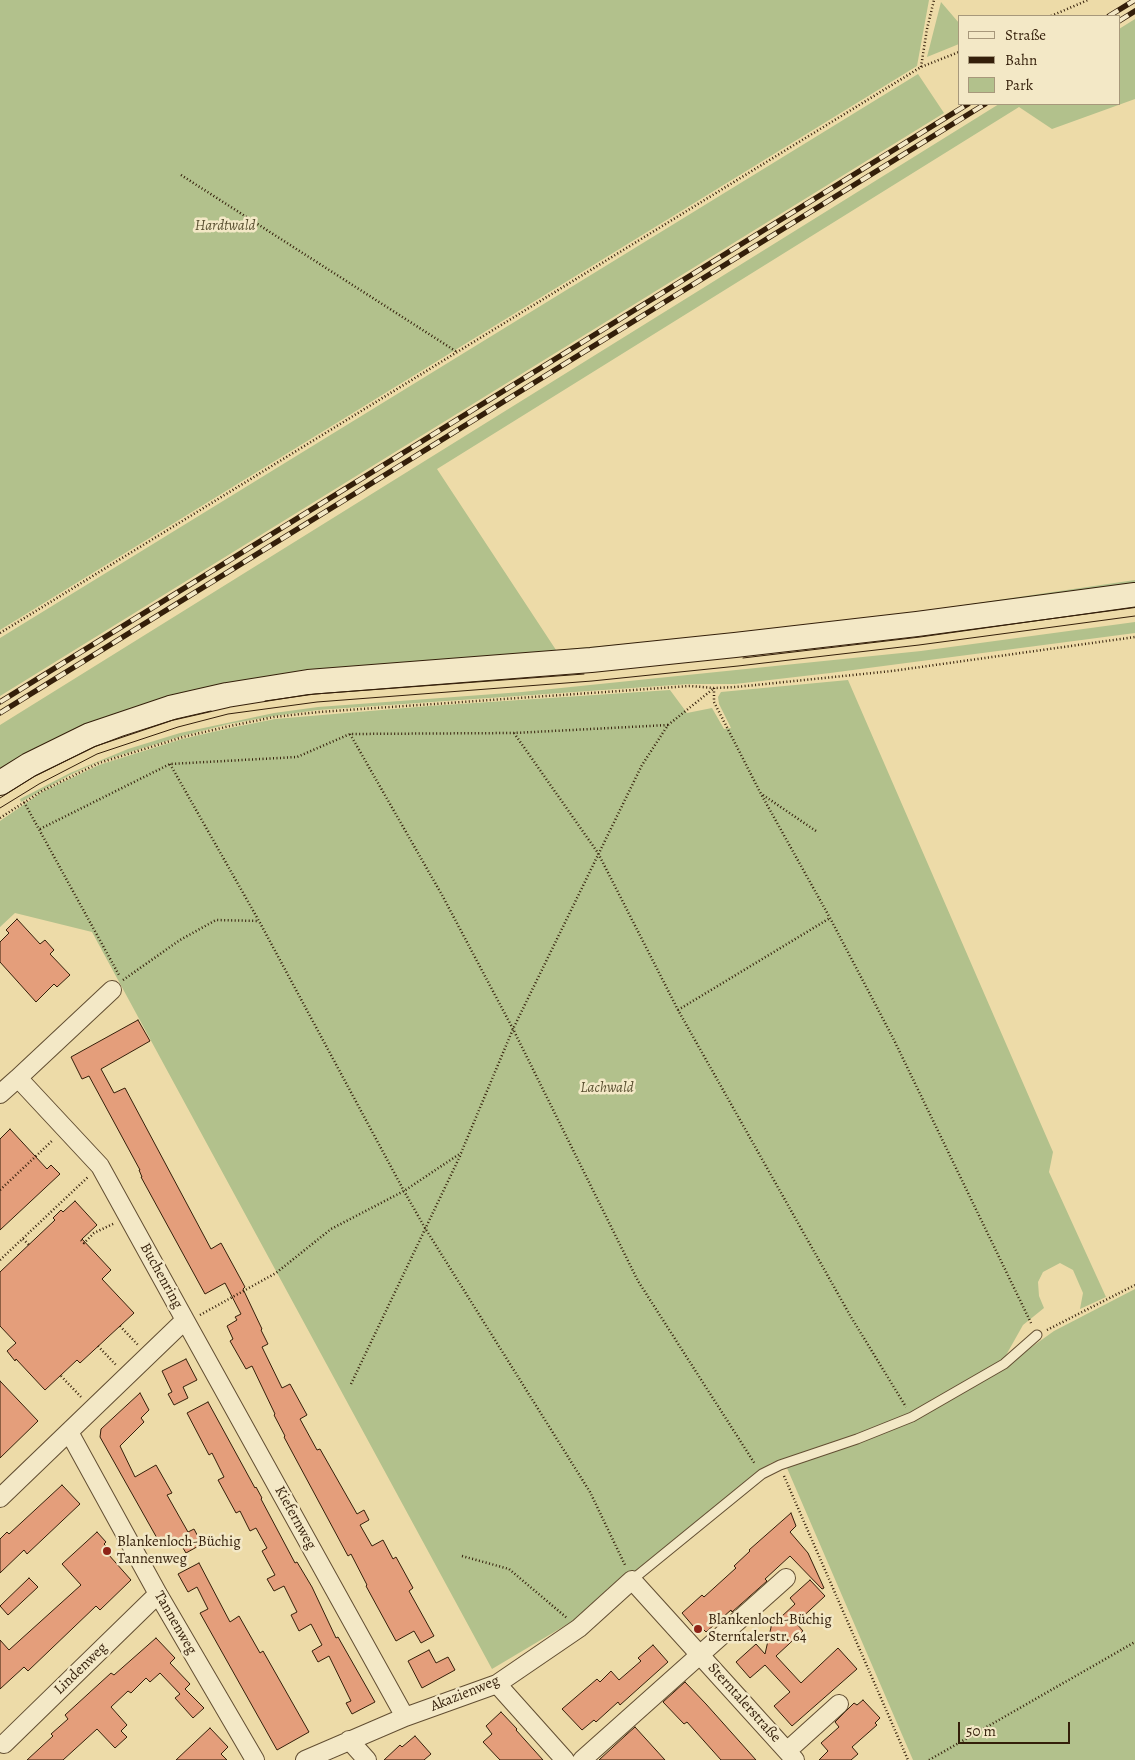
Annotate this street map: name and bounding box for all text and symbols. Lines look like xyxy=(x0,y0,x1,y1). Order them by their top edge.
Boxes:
legend xyxy=(958,15,1120,105)
text: Straße xyxy=(1005,25,1046,45)
text: Bahn xyxy=(1005,50,1037,70)
text: Park xyxy=(1005,75,1033,95)
park label: Hardtwald xyxy=(195,217,255,235)
park label: Lachwald xyxy=(580,1079,634,1097)
street label: Buchenring xyxy=(136,1240,186,1312)
street label: Kiefernweg xyxy=(270,1483,320,1553)
place label: Blankenloch-Büchig Tannenweg xyxy=(117,1533,241,1568)
marker: Blankenloch-Büchig Tannenweg xyxy=(101,1545,113,1557)
street label: Tannenweg xyxy=(150,1588,200,1658)
place label: Blankenloch-Büchig Sterntalerstr. 64 xyxy=(708,1611,832,1646)
marker: Blankenloch-Büchig Sterntalerstr. 64 xyxy=(692,1623,704,1635)
street label: Lindenweg xyxy=(51,1639,111,1699)
street label: Sterntalerstraße xyxy=(704,1660,784,1746)
street label: Akazienweg xyxy=(428,1672,502,1716)
scale bar xyxy=(960,1712,1072,1744)
text: 50 m xyxy=(966,1721,996,1741)

